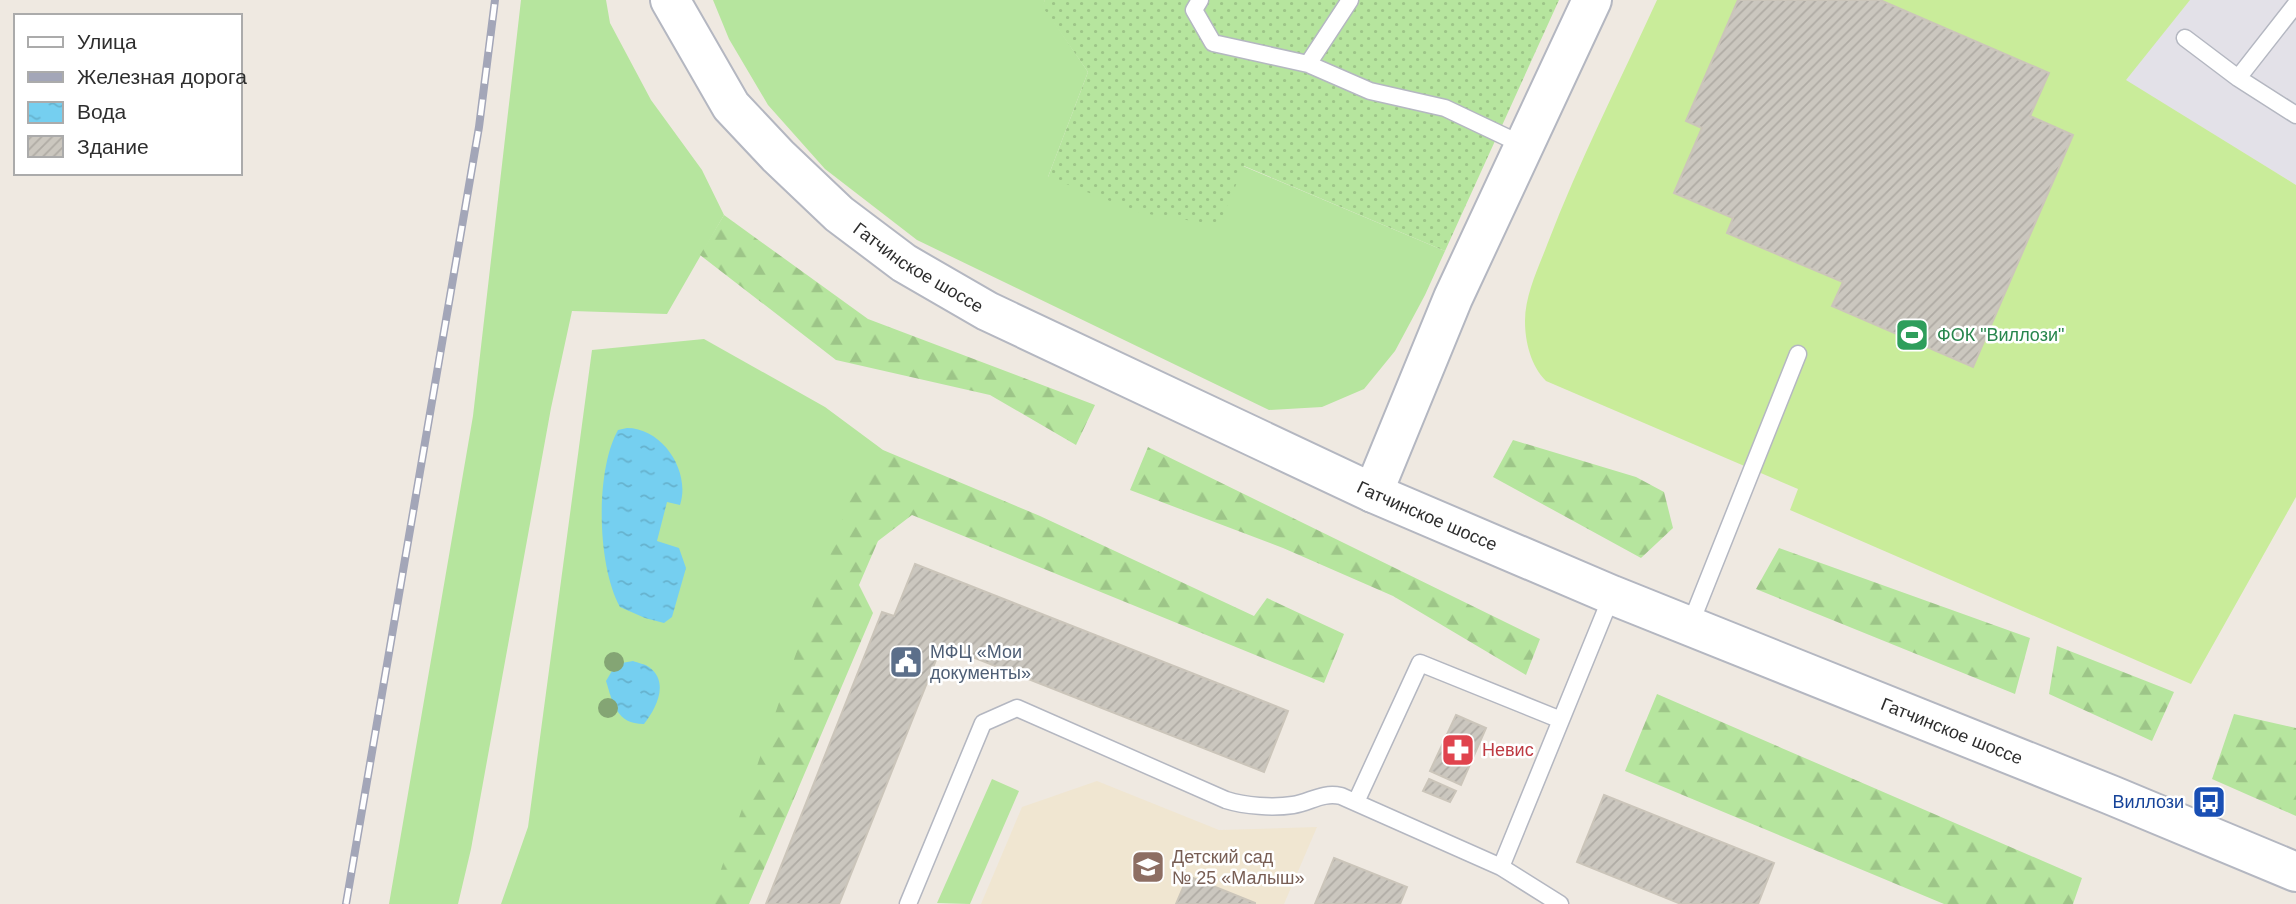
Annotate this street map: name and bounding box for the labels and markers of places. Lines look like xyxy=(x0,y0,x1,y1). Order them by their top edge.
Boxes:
sports icon: ФОК "Виллози" xyxy=(1893,316,1931,354)
place label: ФОК "Виллози" xyxy=(1937,325,2064,345)
place label: МФЦ «Мои документы» xyxy=(930,642,1031,683)
public building icon: МФЦ «Мои документы» xyxy=(887,643,925,681)
pharmacy icon: Невис xyxy=(1439,731,1477,769)
place label: Невис xyxy=(1482,740,1534,760)
bus stop icon: Виллози xyxy=(2190,783,2228,821)
place label: Виллози xyxy=(2113,792,2184,812)
place label: Детский сад № 25 «Малыш» xyxy=(1172,847,1304,888)
school or university icon: Детский сад № 25 «Малыш» xyxy=(1129,848,1167,886)

